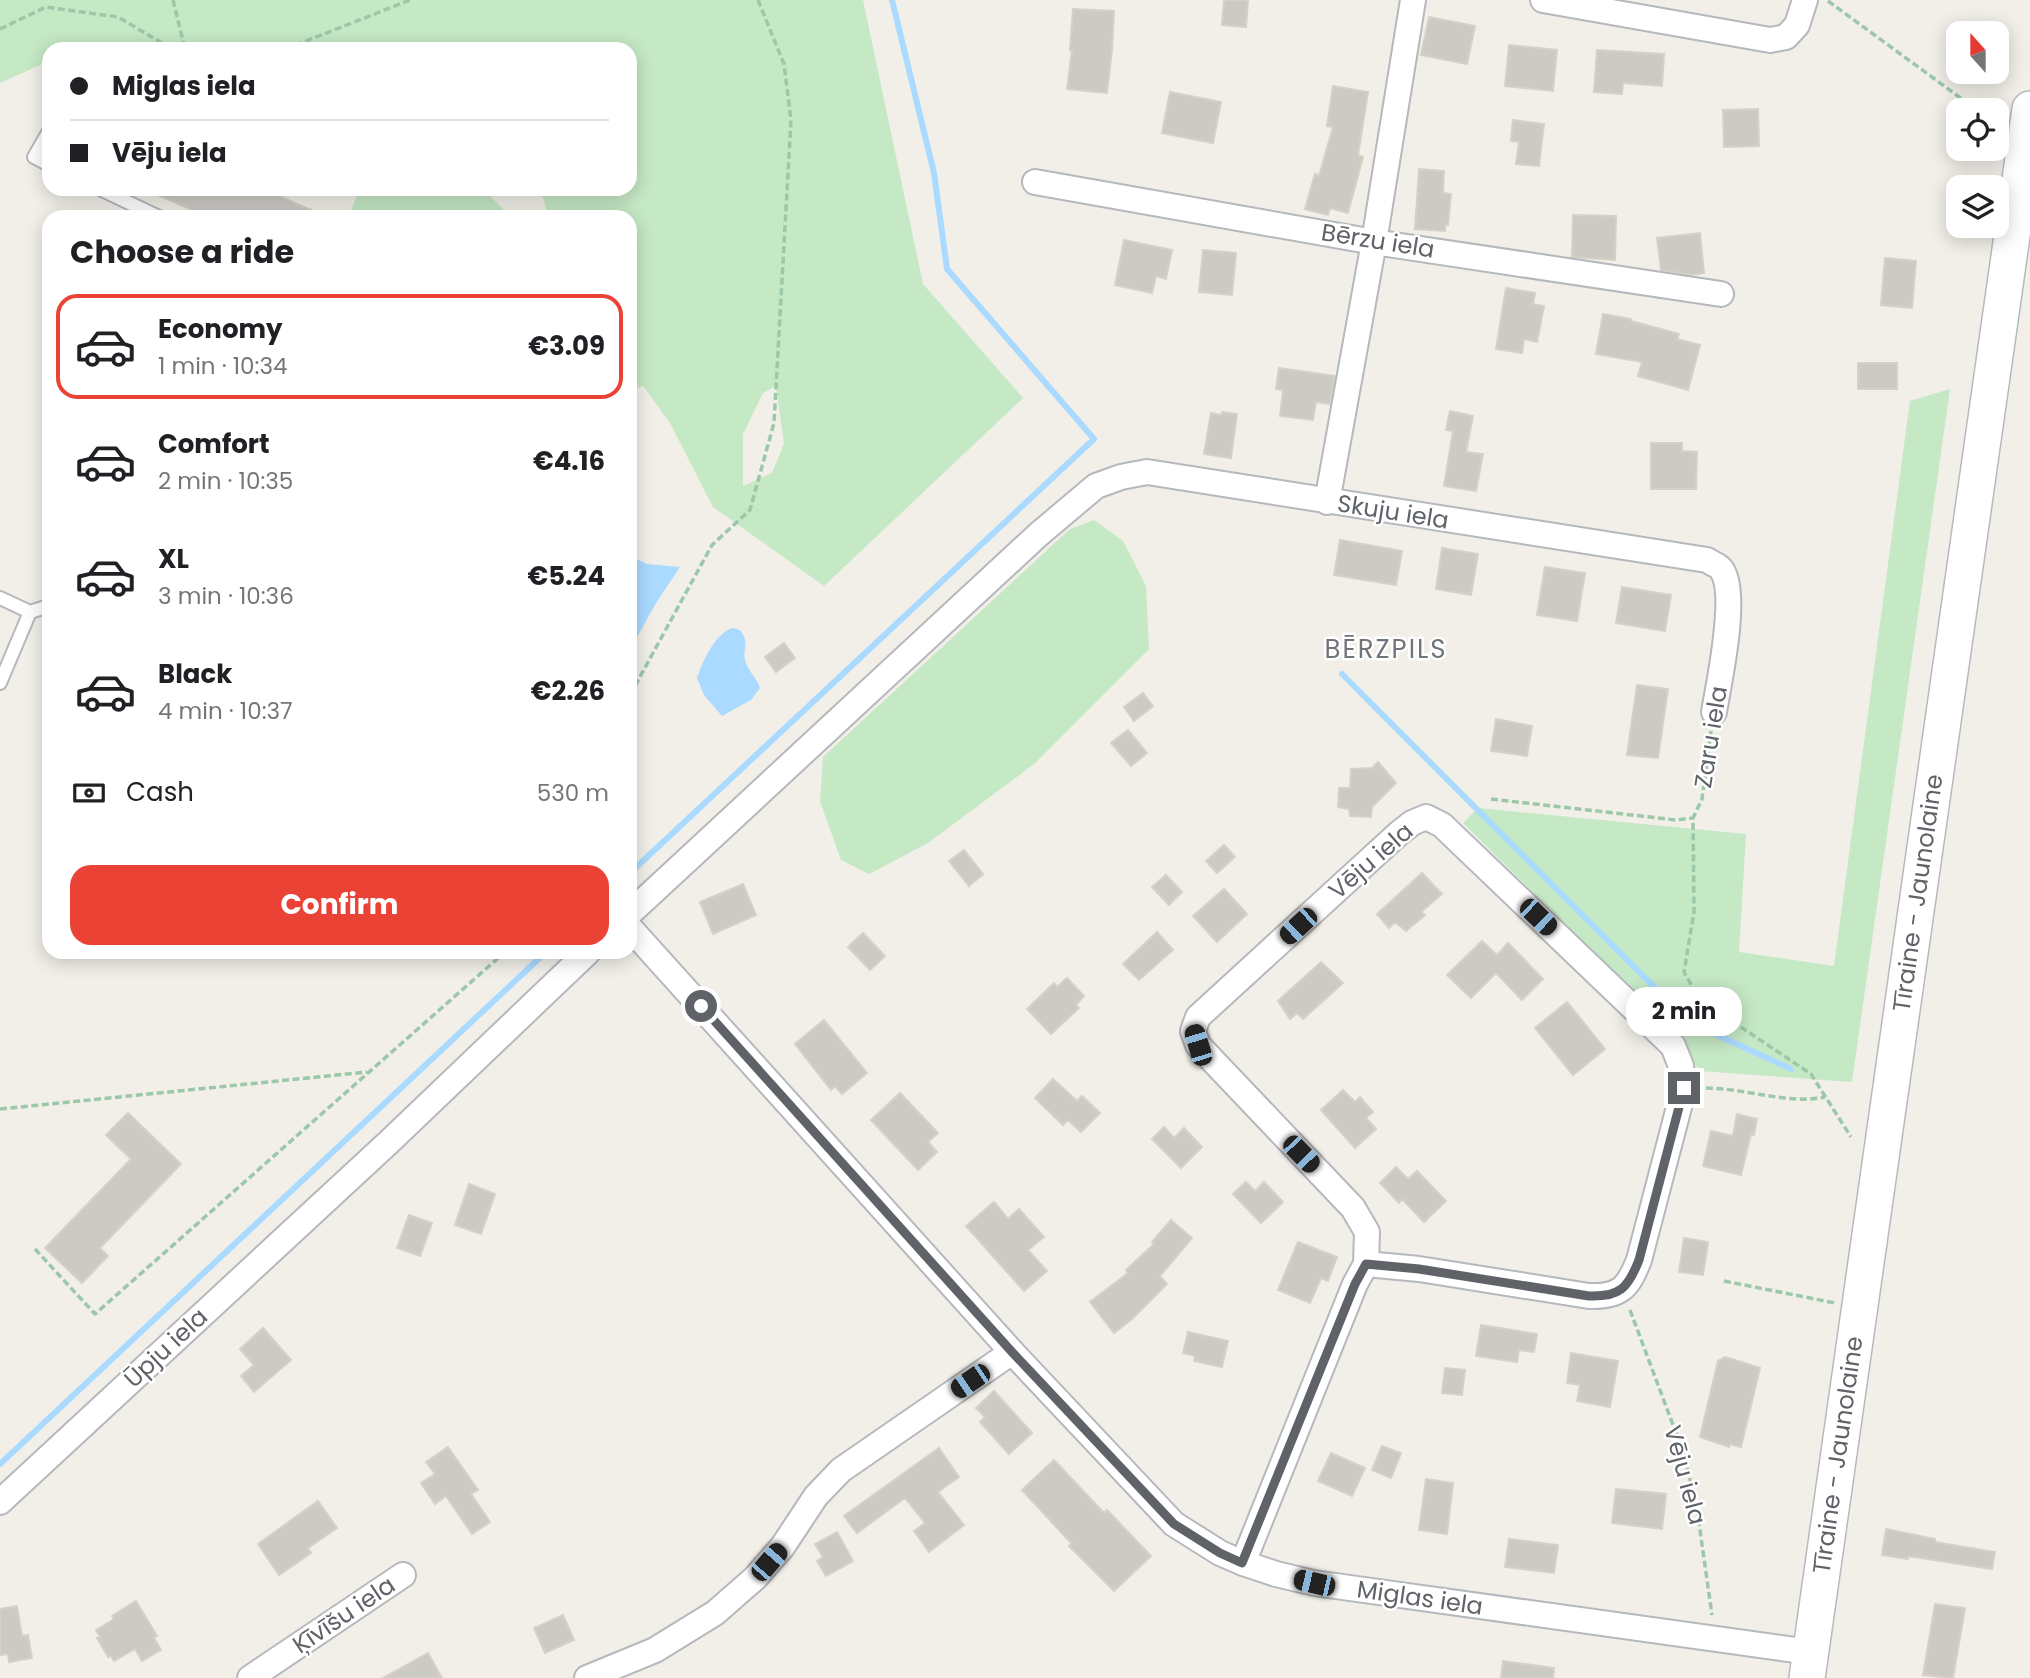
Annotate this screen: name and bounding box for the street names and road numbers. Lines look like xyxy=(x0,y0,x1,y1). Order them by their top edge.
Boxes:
street label: Bērzu iela xyxy=(1319,215,1437,266)
street label: Skuju iela xyxy=(1335,486,1451,537)
street label: Zaru iela xyxy=(1686,684,1735,790)
street label: Tīraine - Jaunolaine xyxy=(1884,772,1951,1014)
street label: Vēju iela xyxy=(1321,815,1420,906)
street label: Ūpju iela xyxy=(117,1300,215,1395)
street label: Tīraine - Jaunolaine xyxy=(1804,1334,1871,1576)
street label: Vēju iela xyxy=(1656,1421,1715,1528)
street label: Ķīvīšu iela xyxy=(286,1568,401,1661)
street label: Miglas iela xyxy=(1355,1572,1485,1623)

